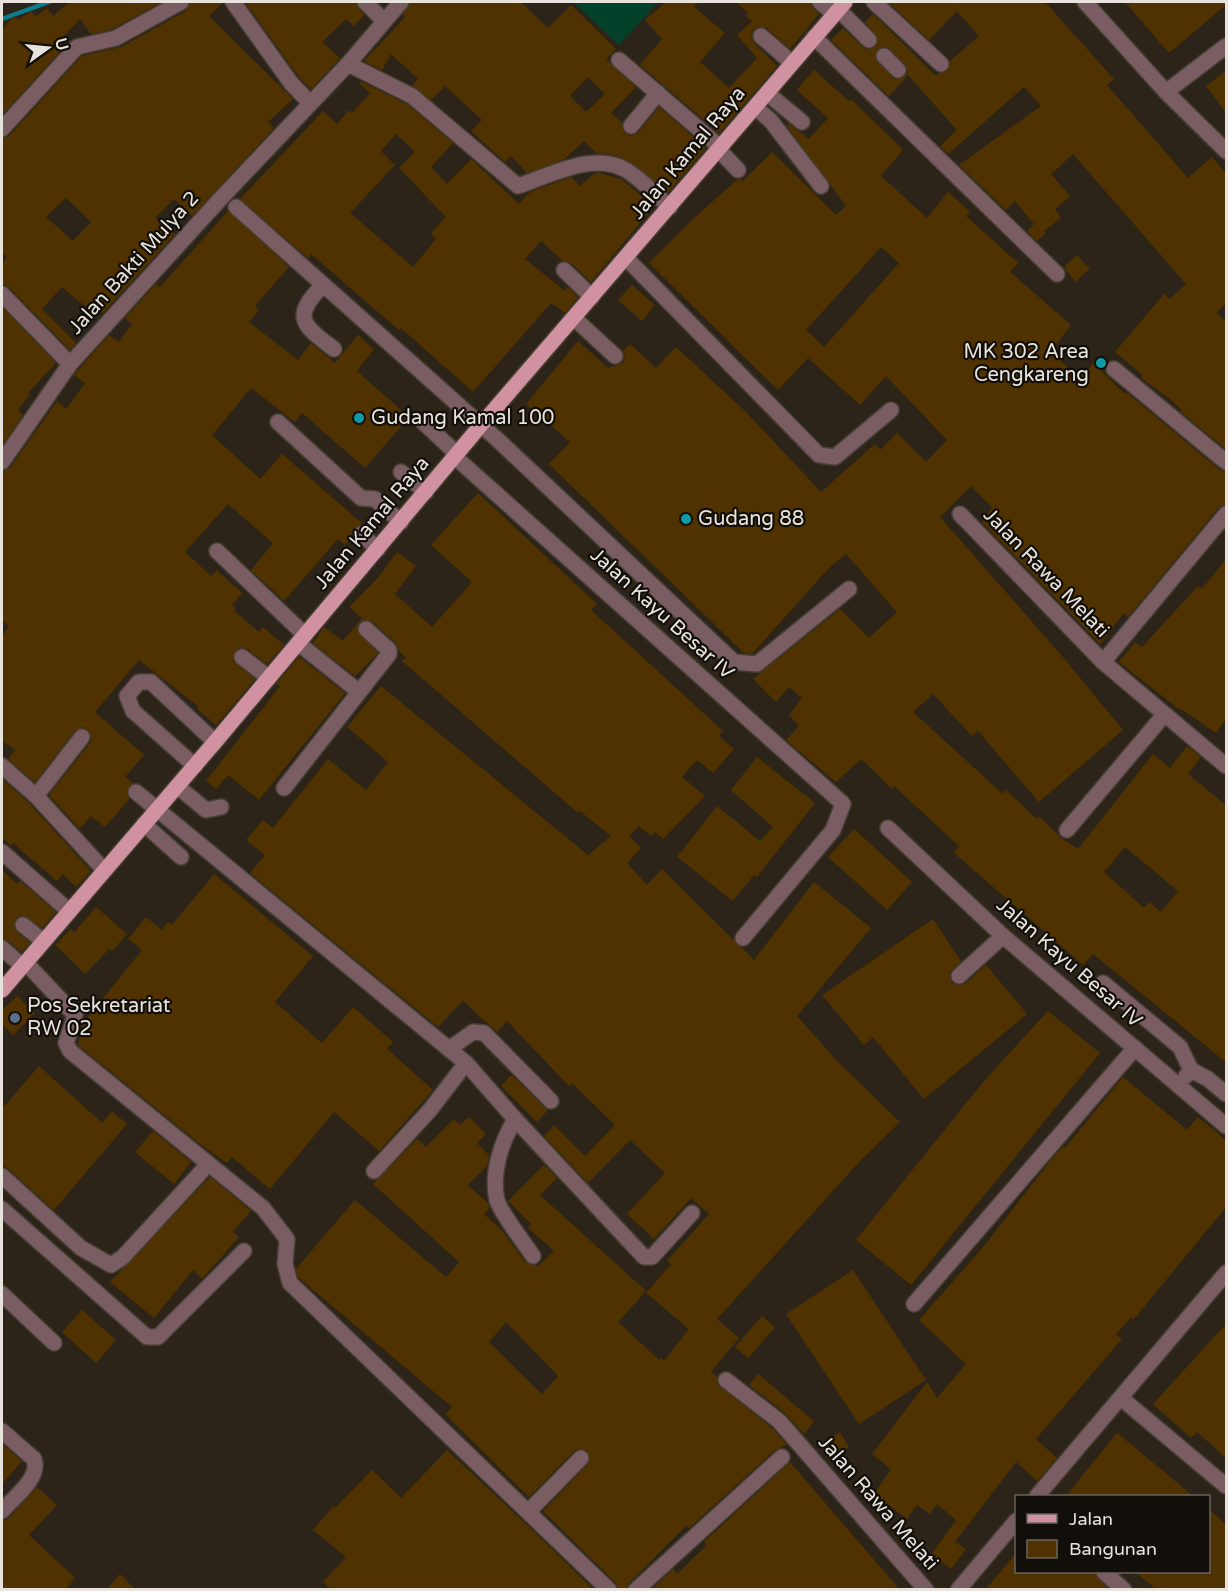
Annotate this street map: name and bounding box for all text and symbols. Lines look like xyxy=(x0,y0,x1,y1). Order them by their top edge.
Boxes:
north arrow xyxy=(18,18,78,78)
text: U xyxy=(50,36,73,53)
street label: Jalan Kamal Raya xyxy=(626,82,750,224)
street label: Jalan Bakti Mulya 2 xyxy=(64,187,204,339)
place label: MK 302 Area Cengkareng xyxy=(963,340,1089,387)
marker: MK 302 Area Cengkareng xyxy=(1094,356,1108,370)
place label: Gudang Kamal 100 xyxy=(371,406,554,430)
marker: Gudang Kamal 100 xyxy=(352,411,366,425)
street label: Jalan Kamal Raya xyxy=(310,452,434,594)
street label: Jalan Rawa Melati xyxy=(978,503,1114,643)
place label: Gudang 88 xyxy=(698,507,804,531)
marker: Gudang 88 xyxy=(679,512,693,526)
street label: Jalan Kayu Besar IV xyxy=(585,543,739,685)
street label: Jalan Kayu Besar IV xyxy=(991,893,1147,1033)
place label: Pos Sekretariat RW 02 xyxy=(27,994,171,1041)
marker: Pos Sekretariat RW 02 xyxy=(8,1011,22,1025)
street label: Jalan Rawa Melati xyxy=(813,1431,943,1575)
legend xyxy=(1015,1495,1210,1573)
text: Jalan xyxy=(1069,1508,1113,1530)
text: Bangunan xyxy=(1069,1538,1157,1560)

